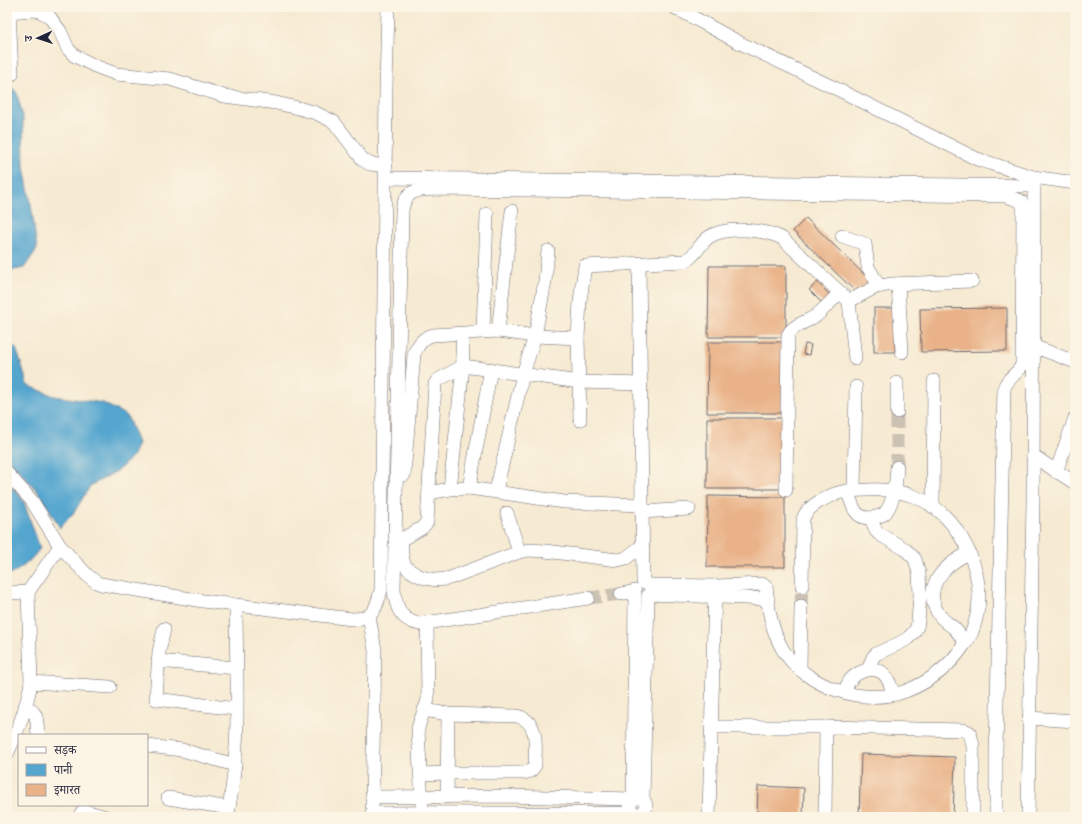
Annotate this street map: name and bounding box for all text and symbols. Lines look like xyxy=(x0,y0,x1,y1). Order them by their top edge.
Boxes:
north arrow xyxy=(18,18,58,58)
text: उ xyxy=(22,34,36,43)
legend xyxy=(18,734,148,806)
text: सड़क xyxy=(53,743,78,758)
text: पानी xyxy=(53,762,73,778)
text: इमारत xyxy=(53,783,81,798)

